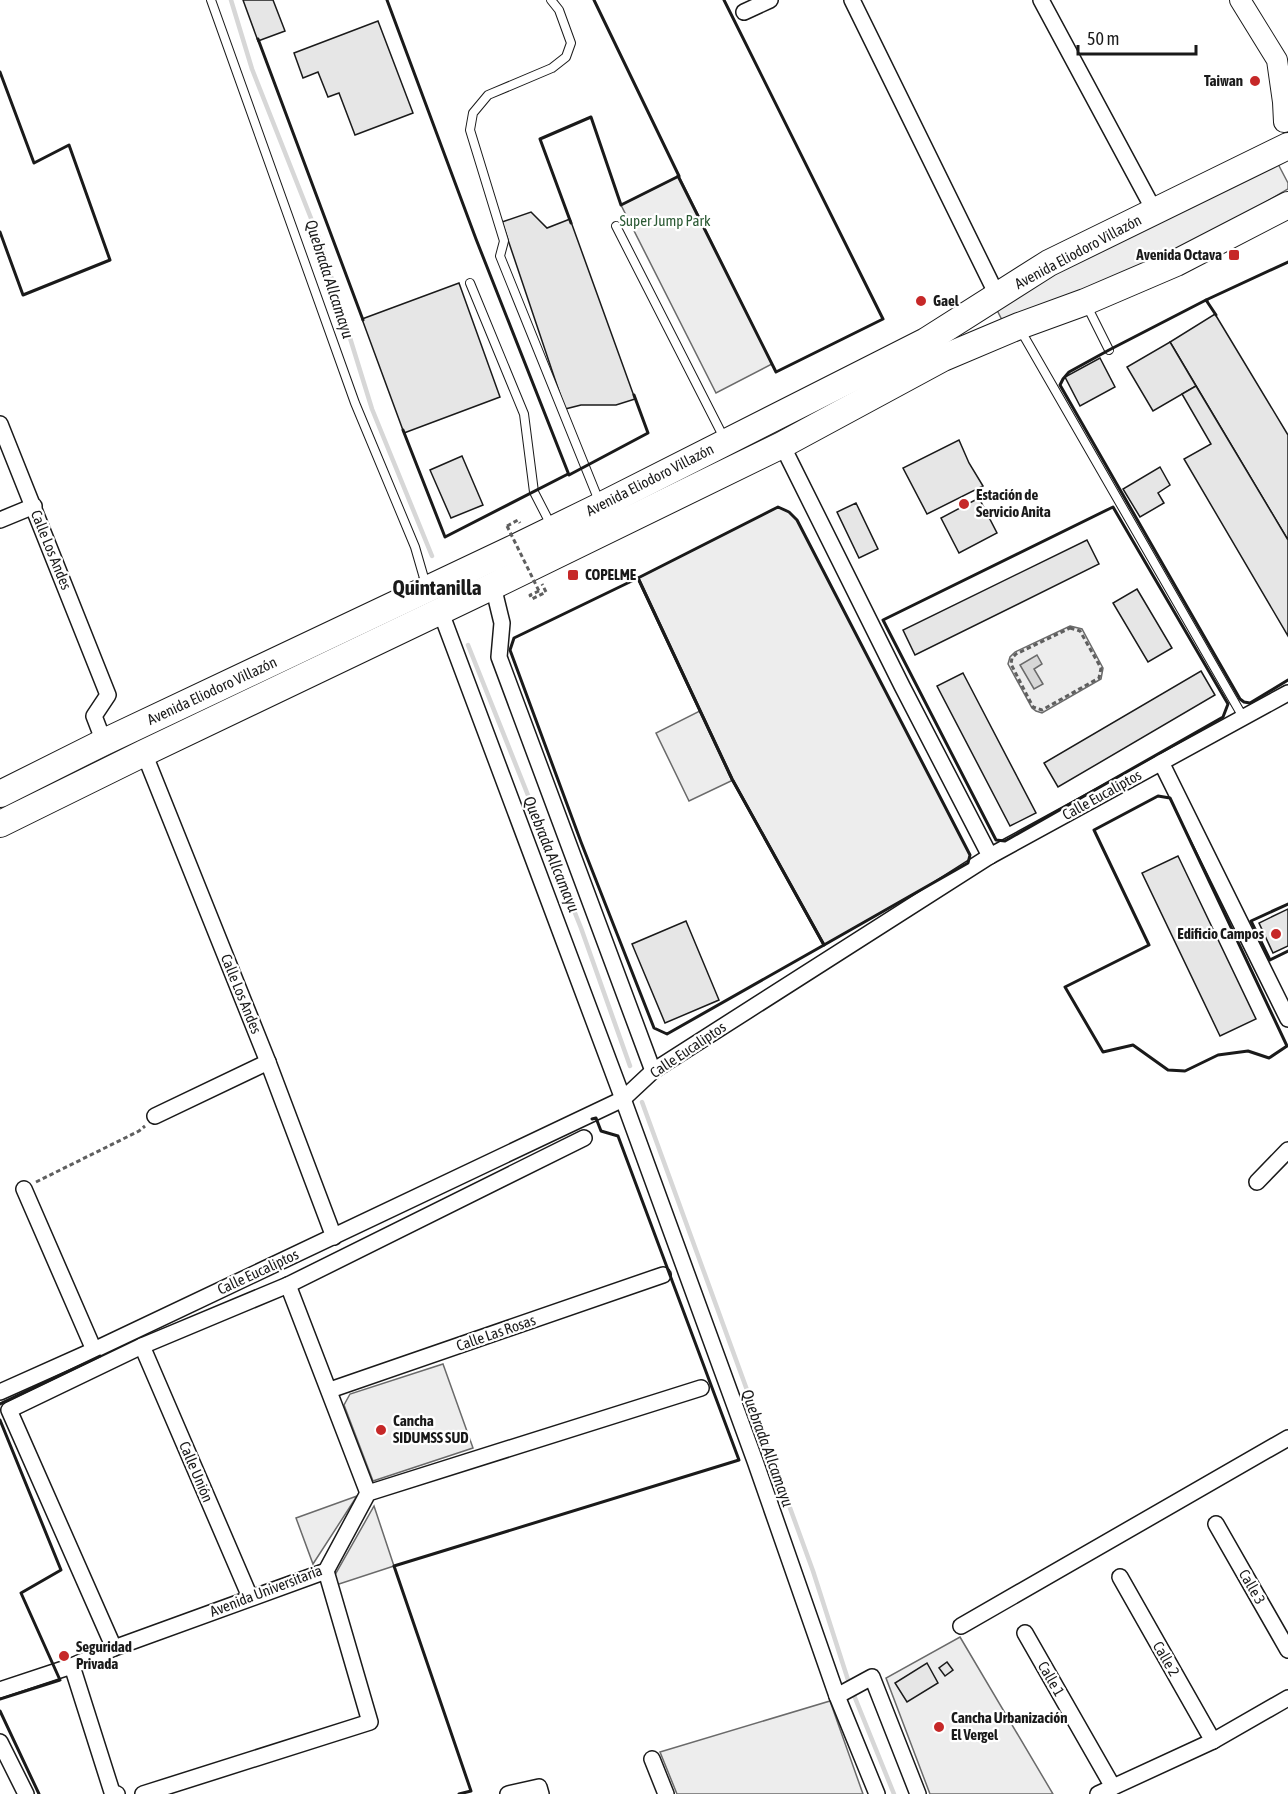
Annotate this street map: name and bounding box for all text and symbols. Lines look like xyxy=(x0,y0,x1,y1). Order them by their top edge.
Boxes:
scale bar xyxy=(1078,18,1196,56)
text: 50 m xyxy=(1087,28,1119,49)
place label: Taiwan xyxy=(1204,72,1243,89)
marker: Taiwan xyxy=(1248,74,1262,88)
street label: Avenida Eliodoro Villazón xyxy=(1012,211,1144,292)
park label: Super Jump Park xyxy=(619,212,711,229)
water label: Quebrada Allcamayu xyxy=(301,217,358,341)
place label: Avenida Octava xyxy=(1135,246,1222,263)
marker: Avenida Octava xyxy=(1227,248,1241,262)
place label: Gael xyxy=(933,292,960,309)
marker: Gael xyxy=(914,294,928,308)
street label: Avenida Eliodoro Villazón xyxy=(583,440,716,519)
place label: Estación de Servicio Anita xyxy=(976,486,1051,520)
marker: Estación de Servicio Anita xyxy=(957,497,971,511)
street label: Calle Los Andes xyxy=(28,507,75,592)
place label: COPELME xyxy=(585,566,637,583)
marker: COPELME xyxy=(566,568,580,582)
district label: Quintanilla xyxy=(392,575,482,599)
street label: Avenida Eliodoro Villazón xyxy=(144,653,279,728)
street label: Calle Eucaliptos xyxy=(1059,766,1144,823)
water label: Quebrada Allcamayu xyxy=(520,793,584,915)
place label: Edificio Campos xyxy=(1177,925,1265,942)
marker: Edificio Campos xyxy=(1269,927,1283,941)
street label: Calle Los Andes xyxy=(218,951,265,1036)
street label: Calle Eucaliptos xyxy=(647,1018,729,1081)
street label: Calle Eucaliptos xyxy=(214,1245,301,1298)
street label: Calle Las Rosas xyxy=(454,1311,538,1354)
water label: Quebrada Allcamayu xyxy=(737,1387,798,1510)
place label: Cancha SIDUMSS SUD xyxy=(393,1412,469,1446)
marker: Cancha SIDUMSS SUD xyxy=(374,1423,388,1437)
street label: Calle Unión xyxy=(176,1439,217,1505)
street label: Avenida Universitaria xyxy=(207,1561,324,1620)
street label: Calle 3 xyxy=(1236,1566,1269,1607)
place label: Seguridad Privada xyxy=(76,1638,132,1672)
street label: Calle 2 xyxy=(1150,1638,1183,1679)
marker: Seguridad Privada xyxy=(57,1649,71,1663)
street label: Calle 1 xyxy=(1035,1658,1068,1699)
place label: Cancha Urbanización El Vergel xyxy=(951,1709,1068,1743)
marker: Cancha Urbanización El Vergel xyxy=(932,1720,946,1734)

